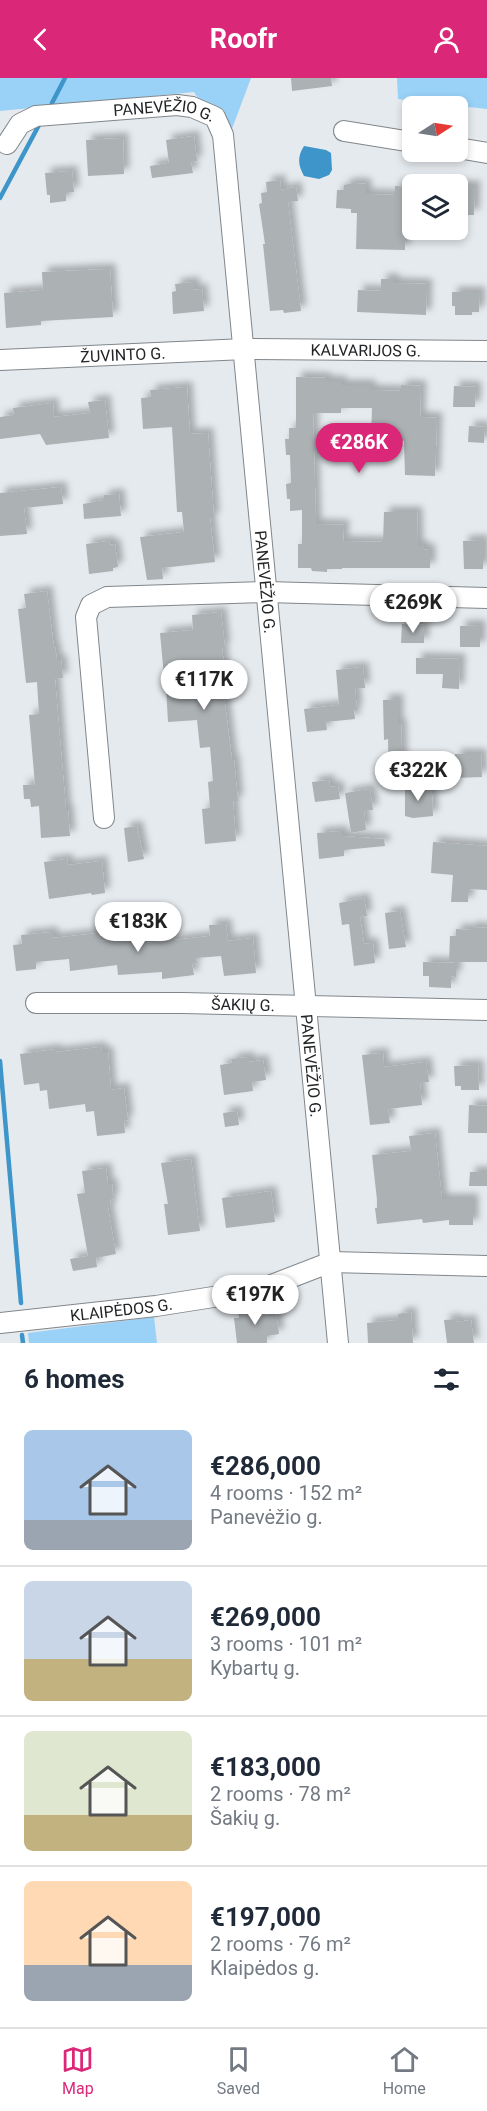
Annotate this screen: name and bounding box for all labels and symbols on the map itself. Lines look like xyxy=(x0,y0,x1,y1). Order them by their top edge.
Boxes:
street label: PANEVĖŽIO G. xyxy=(113,95,218,126)
north arrow xyxy=(402,96,468,162)
street label: KALVARIJOS G. xyxy=(310,341,421,360)
street label: ŽUVINTO G. xyxy=(80,344,166,366)
pin: €286K xyxy=(317,423,401,474)
street label: PANEVĖŽIO G. xyxy=(251,530,279,634)
pin: €269K xyxy=(371,583,455,634)
pin: €117K xyxy=(162,660,246,711)
pin: €322K xyxy=(376,751,460,802)
pin: €183K xyxy=(96,902,180,953)
street label: ŠAKIŲ G. xyxy=(211,994,275,1015)
street label: PANEVĖŽIO G. xyxy=(297,1013,325,1118)
pin: €197K xyxy=(213,1275,297,1326)
street label: KLAIPĖDOS G. xyxy=(69,1295,174,1325)

